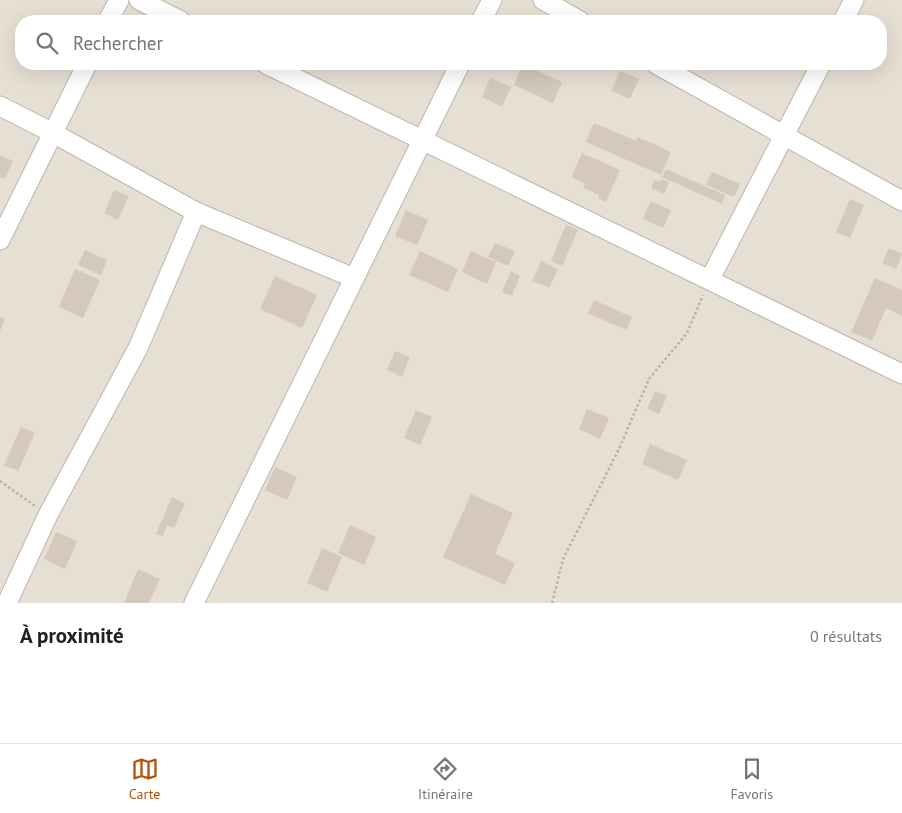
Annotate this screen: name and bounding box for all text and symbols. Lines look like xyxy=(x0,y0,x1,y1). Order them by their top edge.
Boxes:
search box xyxy=(15,15,887,70)
icon: search xyxy=(33,29,61,57)
text: Rechercher xyxy=(73,31,163,55)
text: À proximité xyxy=(20,622,124,649)
text: 0 résultats xyxy=(810,626,882,646)
tab: Carte xyxy=(129,755,160,803)
tab: Itinéraire xyxy=(418,755,473,803)
tab: Favoris xyxy=(730,755,773,803)

